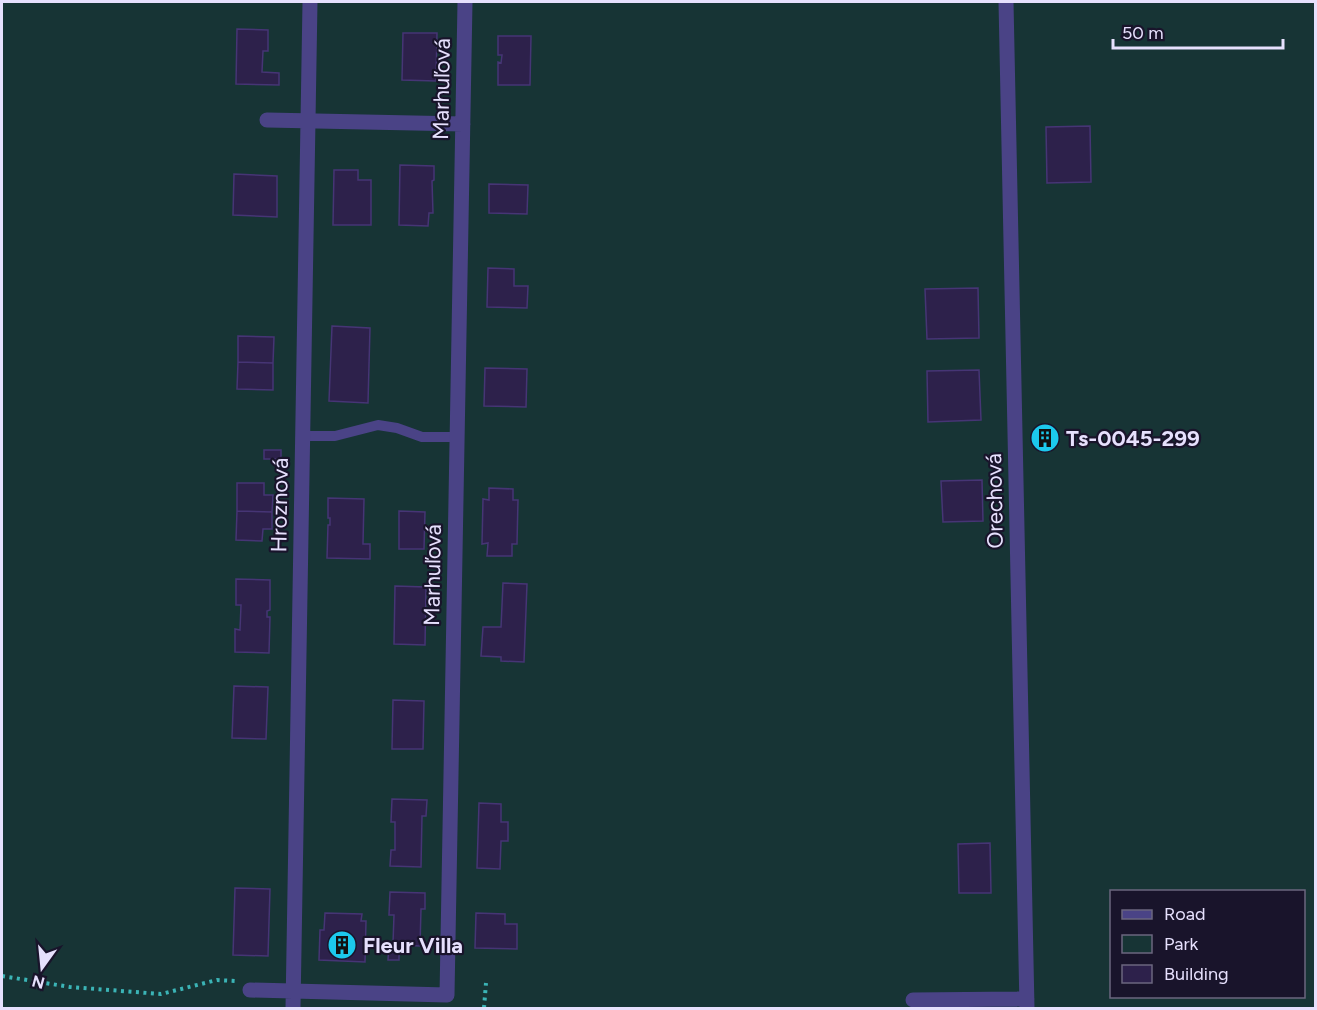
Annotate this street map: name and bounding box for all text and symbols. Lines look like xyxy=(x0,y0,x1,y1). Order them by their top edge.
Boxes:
scale bar xyxy=(1113,12,1282,50)
text: 50 m xyxy=(1122,22,1164,44)
street label: Marhuľová xyxy=(427,38,456,140)
building icon: Ts-0045-299 xyxy=(1029,422,1061,454)
place label: Ts-0045-299 xyxy=(1066,425,1200,452)
street label: Orechová xyxy=(980,453,1009,549)
street label: Hroznová xyxy=(265,457,294,553)
street label: Marhuľová xyxy=(418,524,447,626)
legend xyxy=(1110,890,1305,998)
text: Road xyxy=(1164,903,1205,925)
building icon: Fleur Villa xyxy=(326,929,358,961)
place label: Fleur Villa xyxy=(363,932,463,959)
text: Park xyxy=(1164,933,1199,955)
north arrow xyxy=(12,938,72,998)
text: Building xyxy=(1164,963,1229,985)
text: N xyxy=(30,971,47,993)

